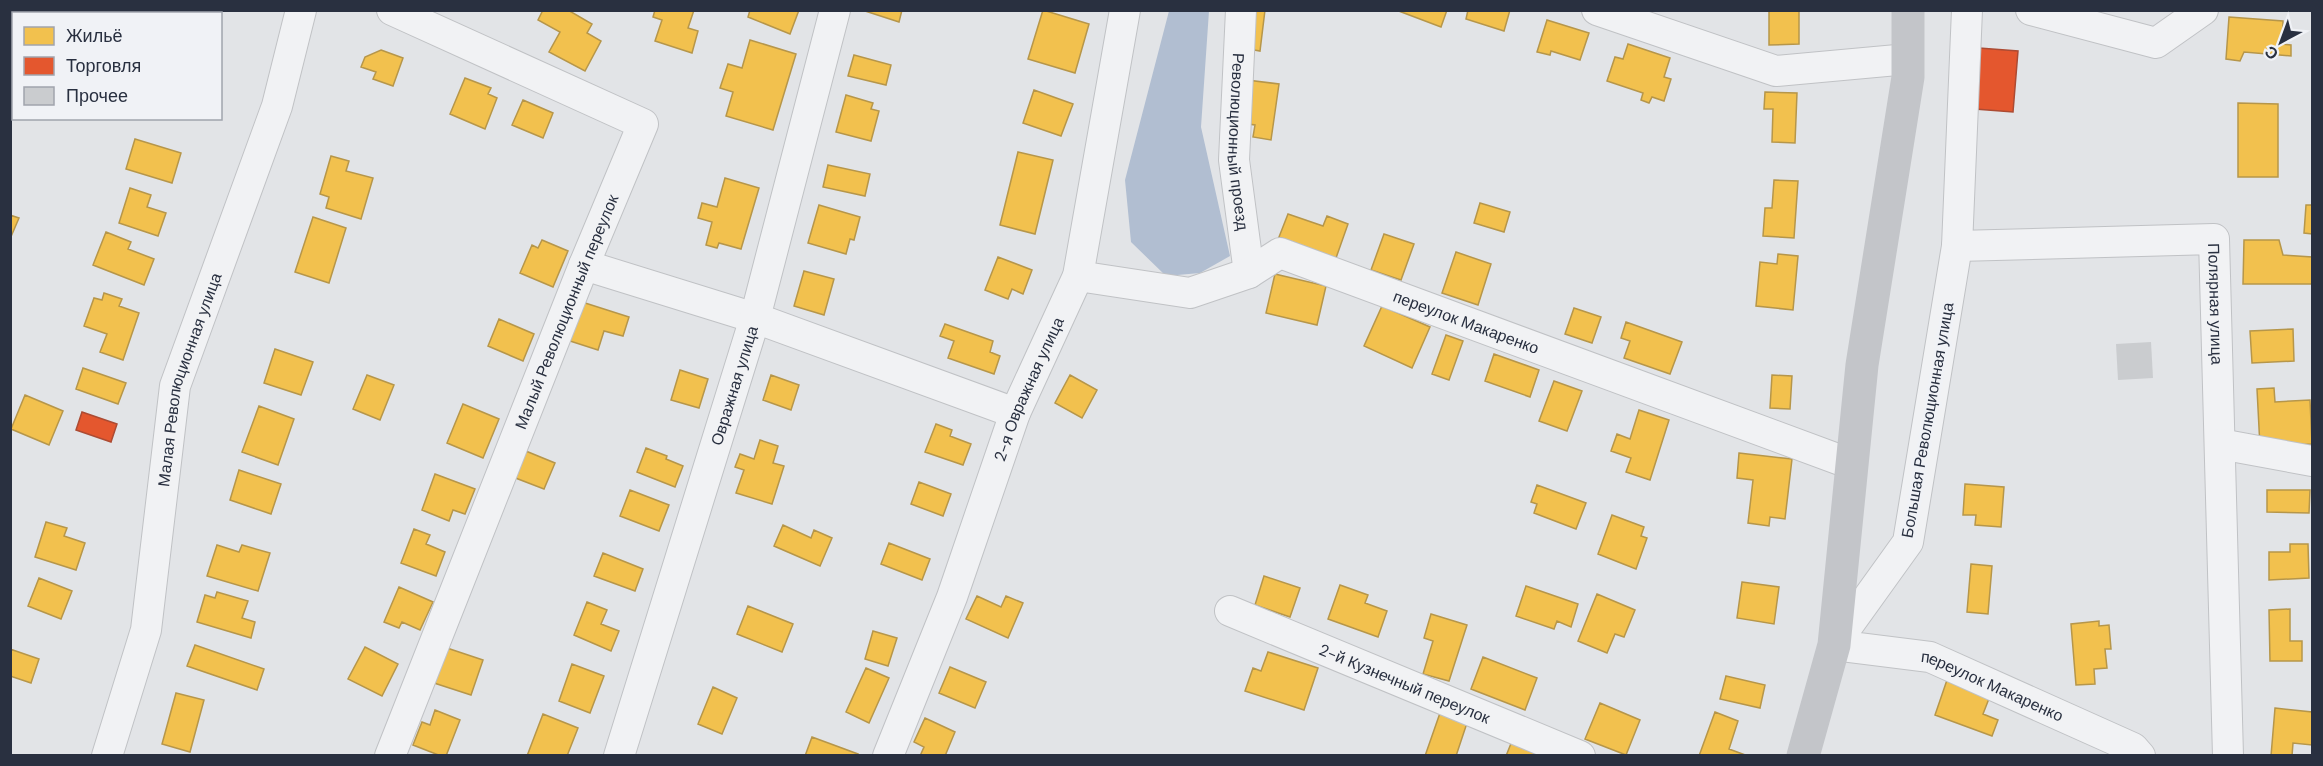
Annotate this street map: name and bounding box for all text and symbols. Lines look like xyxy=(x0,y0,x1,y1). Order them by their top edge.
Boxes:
legend xyxy=(12,12,222,120)
north arrow xyxy=(2251,12,2311,72)
text: Жильё xyxy=(66,24,123,48)
text: С xyxy=(2260,41,2283,65)
street label: Революционный проезд xyxy=(1222,53,1253,232)
text: Торговля xyxy=(66,54,141,78)
text: Прочее xyxy=(66,84,128,108)
street label: Малый Революционный переулок xyxy=(510,190,624,432)
street label: Полярная улица xyxy=(2203,243,2227,365)
street label: Малая Революционная улица xyxy=(153,270,226,488)
street label: переулок Макаренко xyxy=(1390,286,1542,359)
street label: Большая Революционная улица xyxy=(1896,301,1959,540)
street label: 2-я Овражная улица xyxy=(989,314,1069,464)
street label: Овражная улица xyxy=(706,323,763,448)
street label: 2-й Кузнечный переулок xyxy=(1316,639,1494,729)
street label: переулок Макаренко xyxy=(1920,646,2067,726)

